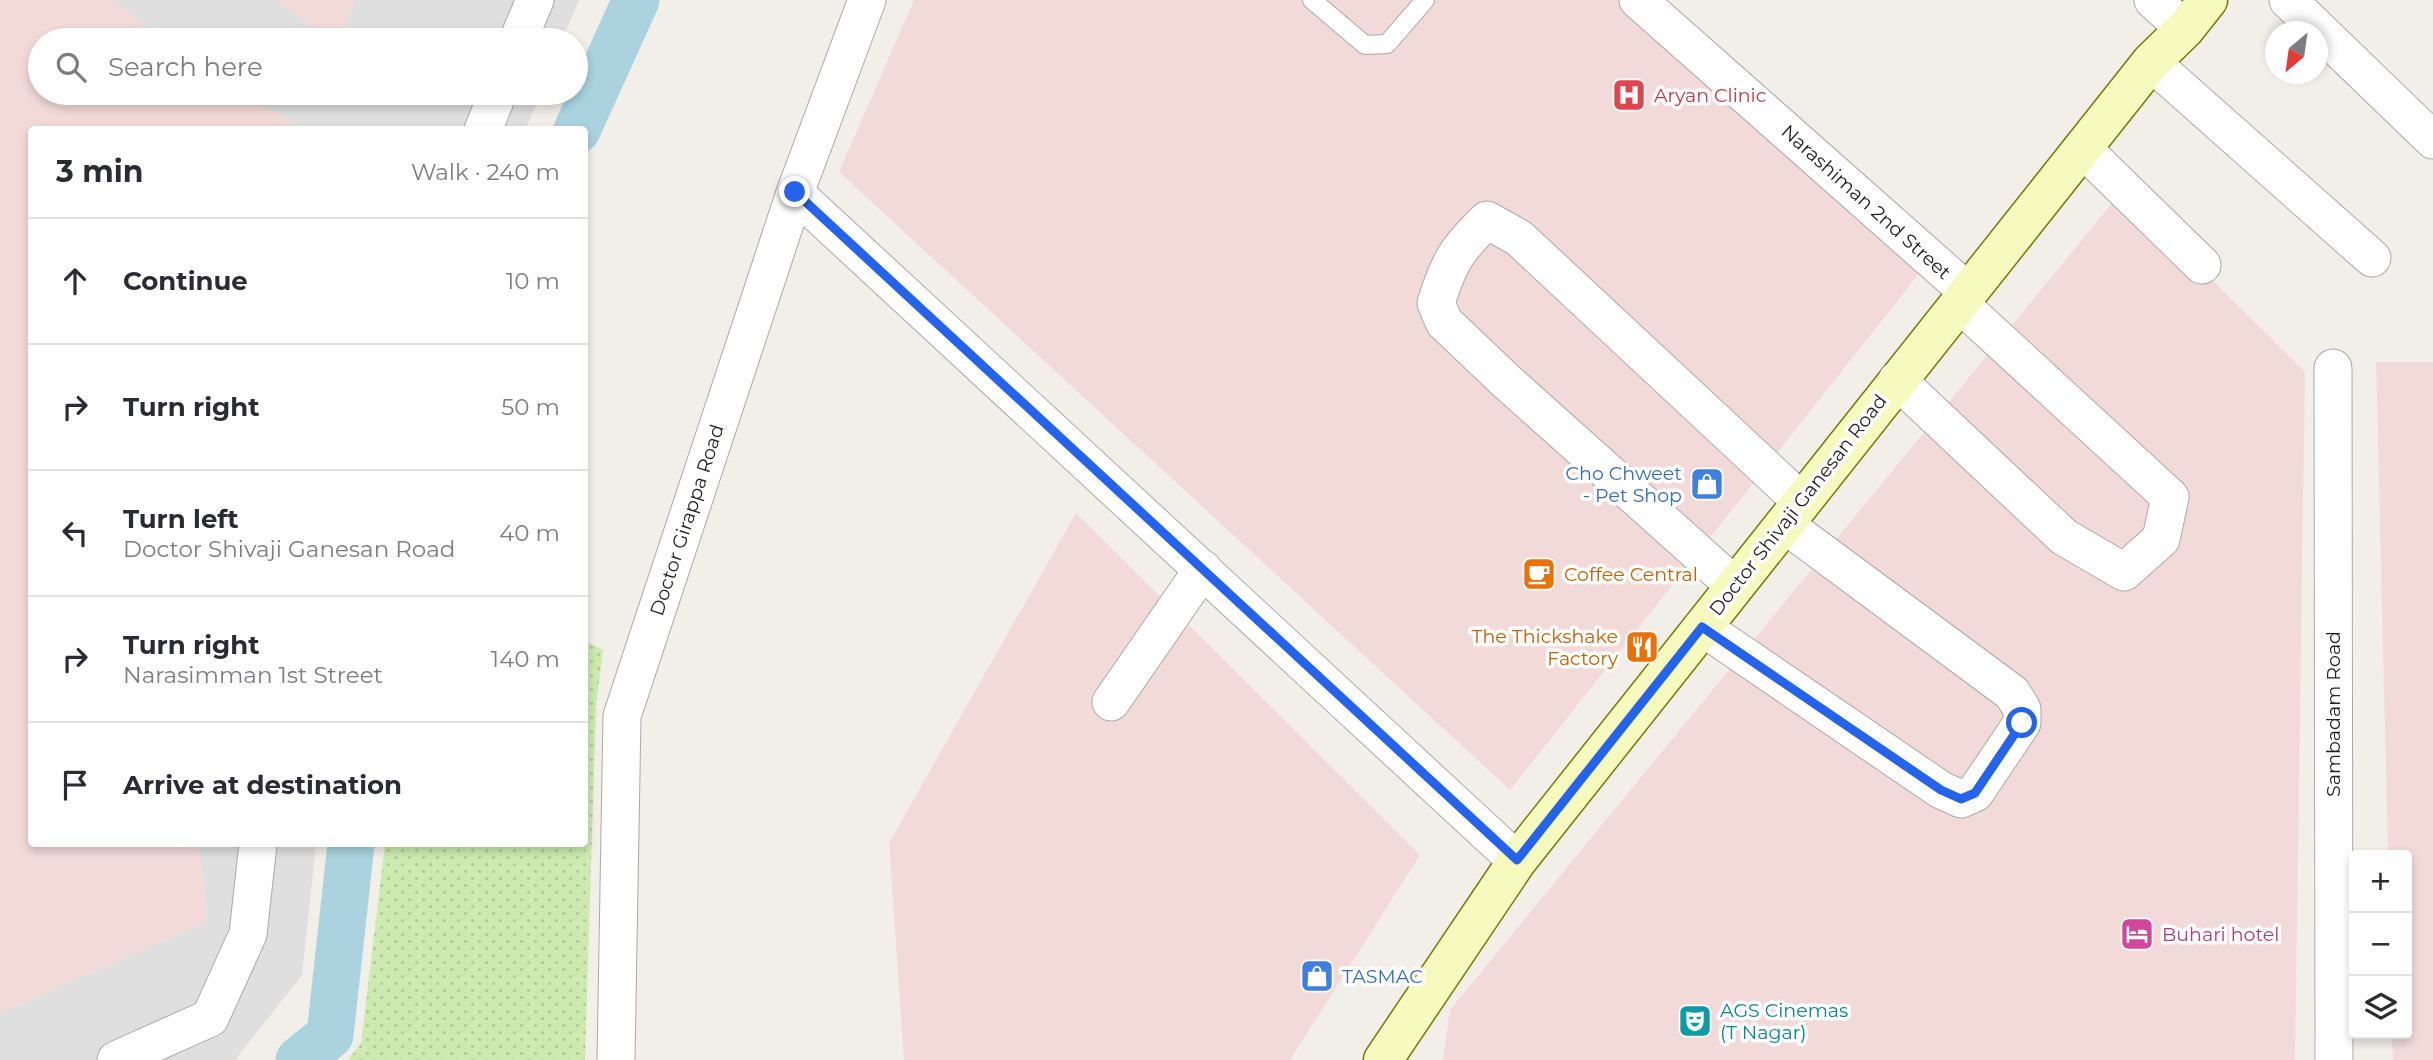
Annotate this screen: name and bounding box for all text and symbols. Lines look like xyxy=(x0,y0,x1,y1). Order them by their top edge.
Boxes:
north arrow xyxy=(2265,21,2328,84)
search box xyxy=(28,28,588,105)
icon: search xyxy=(52,48,90,86)
text: Search here xyxy=(108,51,263,83)
hospital icon: Aryan Clinic xyxy=(1610,76,1648,114)
place label: Aryan Clinic xyxy=(1654,84,1766,107)
street label: Narashiman 2nd Street xyxy=(1777,120,1956,284)
text: 3 min xyxy=(56,153,143,190)
text: Walk · 240 m xyxy=(411,158,560,186)
route end xyxy=(779,176,810,207)
icon: ahead xyxy=(56,262,94,300)
text: Continue xyxy=(123,265,248,297)
text: 10 m xyxy=(506,267,560,295)
icon: right xyxy=(56,388,94,426)
street label: Doctor Shivaji Ganesan Road xyxy=(1704,390,1892,620)
text: Turn right xyxy=(123,391,259,423)
text: 50 m xyxy=(501,393,560,421)
street label: Doctor Girappa Road xyxy=(645,421,729,619)
place label: Cho Chweet - Pet Shop xyxy=(1566,462,1682,507)
shop icon: Cho Chweet - Pet Shop xyxy=(1688,465,1726,503)
text: Turn left xyxy=(123,503,239,535)
icon: left xyxy=(56,514,94,552)
text: 40 m xyxy=(499,519,560,547)
text: Doctor Shivaji Ganesan Road xyxy=(123,535,455,563)
cafe icon: Coffee Central xyxy=(1520,555,1558,593)
place label: Coffee Central xyxy=(1564,563,1698,586)
place label: The Thickshake Factory xyxy=(1472,625,1619,670)
restaurant icon: The Thickshake Factory xyxy=(1623,628,1661,666)
text: Turn right xyxy=(123,629,259,661)
street label: Sambadam Road xyxy=(2322,631,2345,797)
icon: right xyxy=(56,640,94,678)
text: 140 m xyxy=(491,645,560,673)
text: Narasimman 1st Street xyxy=(123,661,383,689)
route start xyxy=(2006,707,2037,738)
icon: arrive xyxy=(56,766,94,804)
text: Arrive at destination xyxy=(123,769,402,801)
map controls xyxy=(2349,850,2412,1039)
button: + xyxy=(2349,850,2412,913)
button: − xyxy=(2349,913,2412,976)
hotel icon: Buhari hotel xyxy=(2118,915,2156,953)
place label: Buhari hotel xyxy=(2162,923,2279,946)
shop icon: TASMAC xyxy=(1298,957,1336,995)
place label: TASMAC xyxy=(1342,965,1423,988)
button: layers xyxy=(2349,976,2412,1039)
place label: AGS Cinemas (T Nagar) xyxy=(1720,999,1848,1044)
theatre icon: AGS Cinemas (T Nagar) xyxy=(1676,1002,1714,1040)

